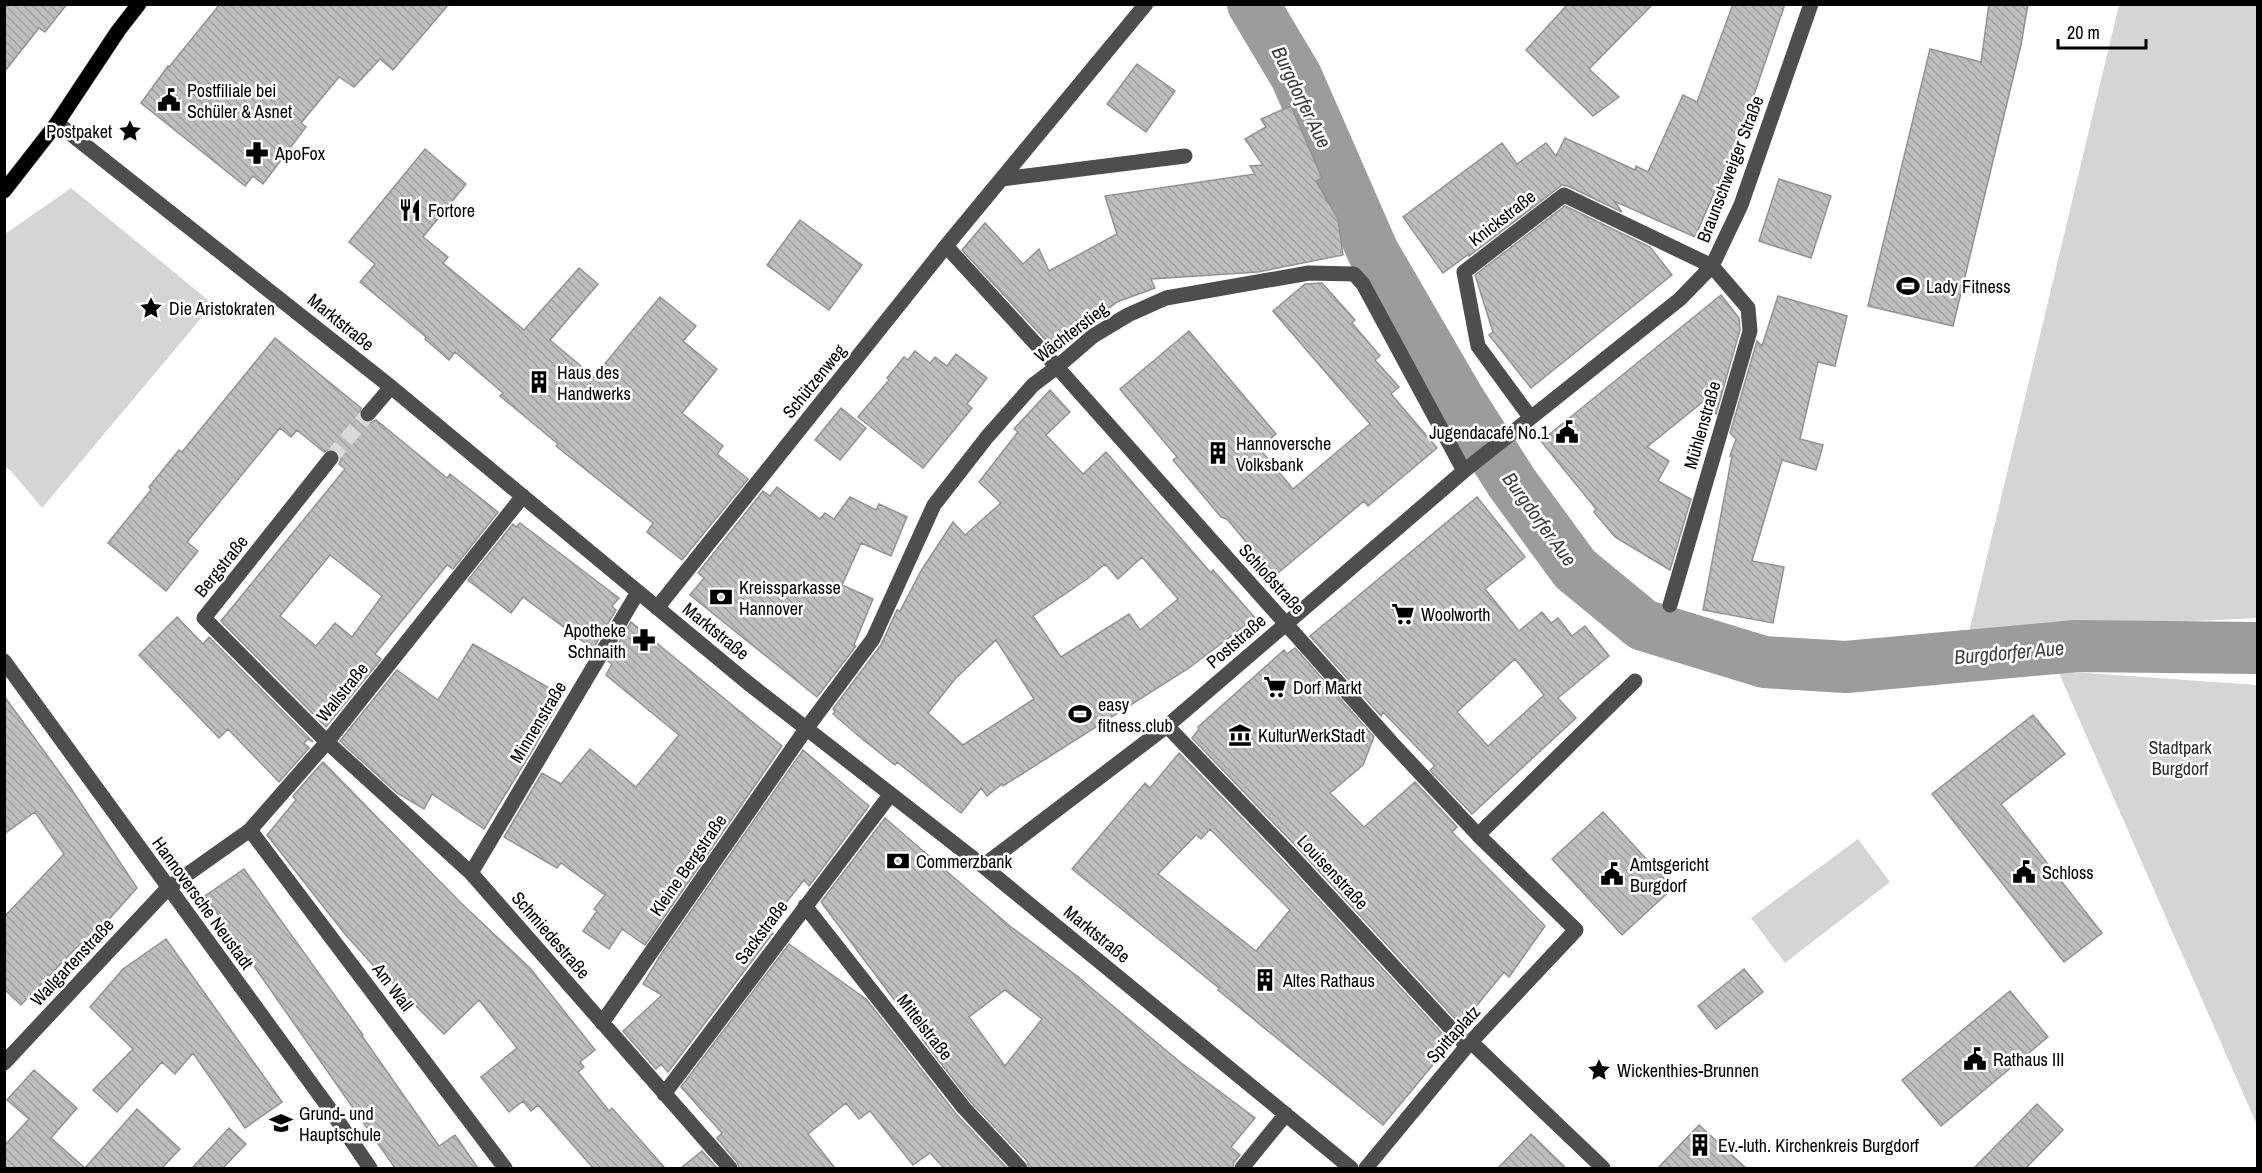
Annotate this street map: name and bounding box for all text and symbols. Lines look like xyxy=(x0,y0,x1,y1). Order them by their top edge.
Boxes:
scale bar xyxy=(2058,12,2146,50)
text: 20 m xyxy=(2067,20,2100,45)
water label: Burgdorfer Aue xyxy=(1266,42,1338,152)
place label: Postfiliale bei Schüler & Asnet xyxy=(187,78,292,124)
public building icon: Postfiliale bei Schüler & Asnet xyxy=(156,87,182,113)
street label: Braunschweiger Straße xyxy=(1691,92,1769,246)
place icon: Postpaket xyxy=(117,118,143,144)
place label: Postpaket xyxy=(46,119,112,144)
pharmacy icon: ApoFox xyxy=(244,140,270,166)
place label: ApoFox xyxy=(274,141,326,166)
street label: Knickstraße xyxy=(1463,184,1541,252)
restaurant icon: Fortore xyxy=(397,197,423,223)
place label: Fortore xyxy=(428,198,475,223)
sports icon: Lady Fitness xyxy=(1895,273,1921,299)
place label: Lady Fitness xyxy=(1926,274,2011,299)
street label: Marktstraße xyxy=(303,288,379,356)
place icon: Die Aristokraten xyxy=(138,295,164,321)
place label: Die Aristokraten xyxy=(169,296,275,321)
street label: Wächterstieg xyxy=(1029,296,1114,368)
street label: Schützenweg xyxy=(776,338,852,423)
place label: Haus des Handwerks xyxy=(557,360,631,406)
building icon: Haus des Handwerks xyxy=(526,369,552,395)
street label: Mühlenstraße xyxy=(1678,378,1726,472)
public building icon: Jugendacafé No.1 xyxy=(1554,419,1580,445)
place label: Jugendacafé No.1 xyxy=(1429,420,1550,445)
place label: Hannoversche Volksbank xyxy=(1236,431,1331,477)
building icon: Hannoversche Volksbank xyxy=(1205,440,1231,466)
water label: Burgdorfer Aue xyxy=(1497,467,1583,571)
street label: Bergstraße xyxy=(188,530,254,602)
street label: Schloßstraße xyxy=(1233,538,1311,620)
place label: Kreissparkasse Hannover xyxy=(739,575,841,621)
bank icon: Kreissparkasse Hannover xyxy=(708,584,734,610)
street label: Marktstraße xyxy=(678,597,754,665)
supermarket icon: Woolworth xyxy=(1390,601,1416,627)
place label: Woolworth xyxy=(1421,602,1490,627)
street label: Poststraße xyxy=(1201,608,1271,674)
place label: Apotheke Schnaith xyxy=(563,618,626,664)
pharmacy icon: Apotheke Schnaith xyxy=(631,627,657,653)
water label: Burgdorfer Aue xyxy=(1953,634,2065,670)
street label: Wallstraße xyxy=(310,657,374,727)
supermarket icon: Dorf Markt xyxy=(1262,674,1288,700)
place label: Dorf Markt xyxy=(1293,675,1362,700)
street label: Minnenstraße xyxy=(504,677,572,767)
place label: easy fitness.club xyxy=(1098,692,1173,738)
sports icon: easy fitness.club xyxy=(1067,701,1093,727)
museum icon: KulturWerkStadt xyxy=(1227,722,1253,748)
place label: KulturWerkStadt xyxy=(1258,723,1365,748)
park label: Stadtpark Burgdorf xyxy=(2148,735,2212,781)
street label: Kleine Bergstraße xyxy=(644,809,732,921)
street label: Louisenstraße xyxy=(1292,829,1374,915)
street label: Hannoversche Neustadt xyxy=(146,832,260,974)
bank icon: Commerzbank xyxy=(885,848,911,874)
place label: Commerzbank xyxy=(916,849,1013,874)
place label: Amtsgericht Burgdorf xyxy=(1629,852,1709,898)
public building icon: Schloss xyxy=(2011,859,2037,885)
place label: Schloss xyxy=(2042,860,2094,885)
public building icon: Amtsgericht Burgdorf xyxy=(1599,861,1625,887)
street label: Schmiedestraße xyxy=(506,886,596,984)
street label: Sackstraße xyxy=(729,895,793,969)
street label: Marktstraße xyxy=(1059,900,1135,968)
street label: Wallgartenstraße xyxy=(25,913,119,1011)
street label: Am Wall xyxy=(366,957,419,1016)
building icon: Altes Rathaus xyxy=(1252,967,1278,993)
place label: Altes Rathaus xyxy=(1282,968,1375,993)
street label: Mittelstraße xyxy=(891,989,959,1065)
street label: Spittaplatz xyxy=(1420,1000,1486,1068)
public building icon: Rathaus III xyxy=(1962,1046,1988,1072)
place label: Rathaus III xyxy=(1993,1047,2064,1072)
place icon: Wickenthies-Brunnen xyxy=(1586,1057,1612,1083)
place label: Wickenthies-Brunnen xyxy=(1617,1058,1759,1083)
place label: Grund- und Hauptschule xyxy=(299,1101,381,1147)
school or university icon: Grund- und Hauptschule xyxy=(268,1110,294,1136)
building icon: Ev.-luth. Kirchenkreis Burgdorf xyxy=(1687,1132,1713,1158)
place label: Ev.-luth. Kirchenkreis Burgdorf xyxy=(1718,1133,1920,1158)

